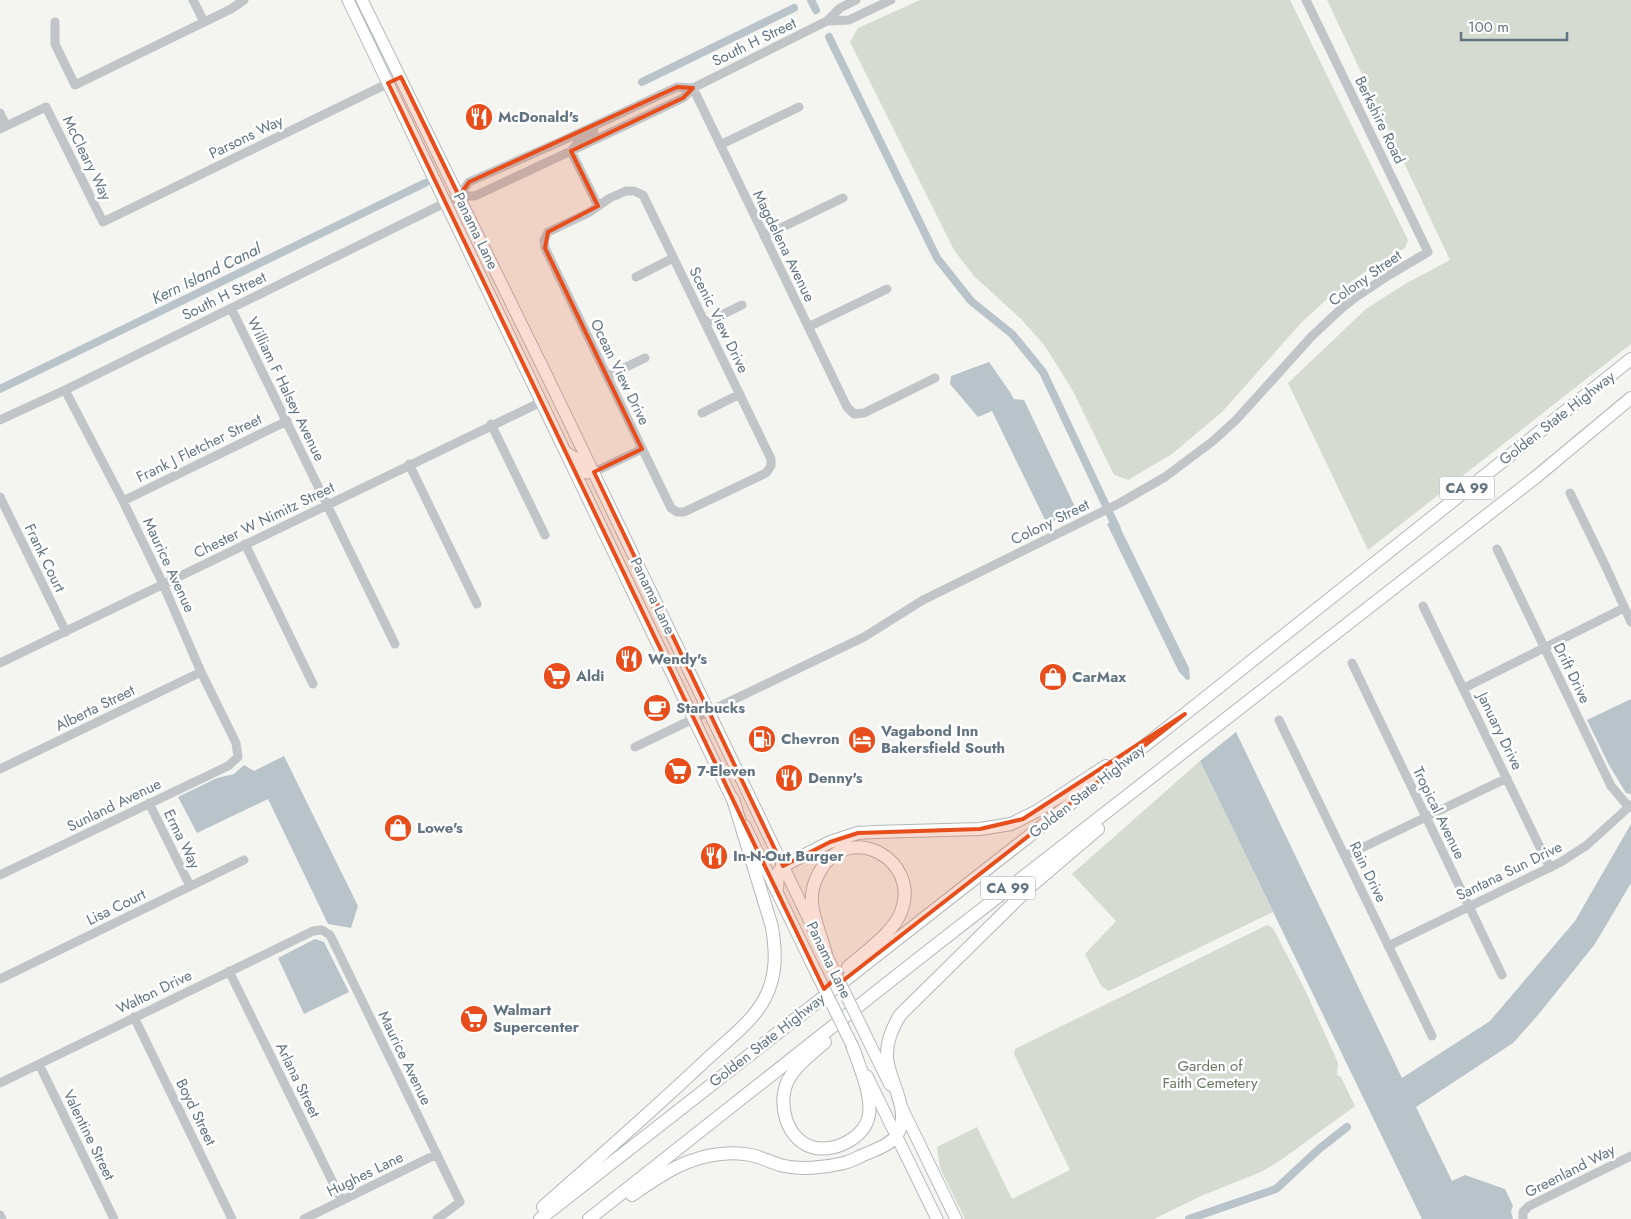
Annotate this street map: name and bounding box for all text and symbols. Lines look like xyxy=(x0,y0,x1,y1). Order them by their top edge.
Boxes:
scale bar xyxy=(1461,10,1567,42)
street label: South H Street xyxy=(708,12,800,72)
text: 100 m xyxy=(1468,16,1509,38)
street label: Berkshire Road xyxy=(1349,72,1411,168)
restaurant icon: McDonald's xyxy=(464,102,494,132)
place label: McDonald's xyxy=(498,106,579,128)
street label: Parsons Way xyxy=(205,109,287,164)
street label: McCleary Way xyxy=(57,112,117,204)
street label: Magdelena Avenue xyxy=(747,186,821,306)
street label: Panama Lane xyxy=(448,189,504,273)
water label: Kern Island Canal xyxy=(148,236,266,310)
street label: Colony Street xyxy=(1324,244,1406,311)
street label: Scenic View Drive xyxy=(684,263,754,377)
street label: South H Street xyxy=(178,266,270,326)
street label: William F Halsey Avenue xyxy=(242,313,331,465)
street label: Ocean View Drive xyxy=(585,315,655,429)
street label: Golden State Highway xyxy=(1494,365,1620,470)
street label: Frank J Fletcher Street xyxy=(133,408,266,488)
street label: Chester W Nimitz Street xyxy=(190,476,338,564)
road number: CA 99 xyxy=(1440,476,1494,499)
street label: Colony Street xyxy=(1007,493,1093,550)
street label: Maurice Avenue xyxy=(137,514,201,616)
street label: Frank Court xyxy=(19,520,71,596)
street label: Panama Lane xyxy=(625,554,681,638)
street label: Drift Drive xyxy=(1548,639,1596,707)
restaurant icon: Wendy's xyxy=(614,644,644,674)
place label: Wendy's xyxy=(648,648,707,670)
supermarket icon: Aldi xyxy=(542,661,572,691)
shop icon: CarMax xyxy=(1038,662,1068,692)
place label: Aldi xyxy=(575,665,604,687)
place label: CarMax xyxy=(1072,666,1126,688)
street label: Alberta Street xyxy=(52,679,139,737)
street label: January Drive xyxy=(1471,687,1528,774)
cafe icon: Starbucks xyxy=(642,693,672,723)
place label: Starbucks xyxy=(676,697,745,719)
place label: Vagabond Inn Bakersfield South xyxy=(880,720,1005,759)
fuel station icon: Chevron xyxy=(747,724,777,754)
hotel icon: Vagabond Inn Bakersfield South xyxy=(847,725,877,755)
place label: Chevron xyxy=(781,728,840,750)
street label: Golden State Highway xyxy=(1024,738,1150,843)
supermarket icon: 7-Eleven xyxy=(663,756,693,786)
place label: 7-Eleven xyxy=(697,760,756,782)
restaurant icon: Denny's xyxy=(774,763,804,793)
street label: Tropical Avenue xyxy=(1407,763,1471,863)
place label: Denny's xyxy=(808,767,863,789)
street label: Sunland Avenue xyxy=(63,773,165,837)
street label: Erma Way xyxy=(158,805,206,873)
shop icon: Lowe's xyxy=(383,813,413,843)
place label: Lowe's xyxy=(417,817,463,839)
street label: Santana Sun Drive xyxy=(1452,836,1566,906)
street label: Rain Drive xyxy=(1344,838,1392,906)
restaurant icon: In-N-Out Burger xyxy=(699,841,729,871)
place label: In-N-Out Burger xyxy=(733,845,844,867)
road number: CA 99 xyxy=(980,876,1036,900)
street label: Lisa Court xyxy=(83,883,150,931)
street label: Panama Lane xyxy=(801,918,857,1002)
street label: Walton Drive xyxy=(113,964,196,1020)
street label: Golden State Highway xyxy=(704,987,830,1092)
place label: Walmart Supercenter xyxy=(493,999,580,1038)
supermarket icon: Walmart Supercenter xyxy=(459,1004,489,1034)
street label: Maurice Avenue xyxy=(373,1007,437,1109)
street label: Arlana Street xyxy=(270,1039,326,1122)
park label: Garden of Faith Cemetery xyxy=(1162,1055,1258,1094)
street label: Boyd Street xyxy=(170,1075,222,1149)
street label: Valentine Street xyxy=(58,1086,121,1184)
street label: Greenland Way xyxy=(1521,1139,1619,1203)
street label: Hughes Lane xyxy=(323,1146,407,1202)

